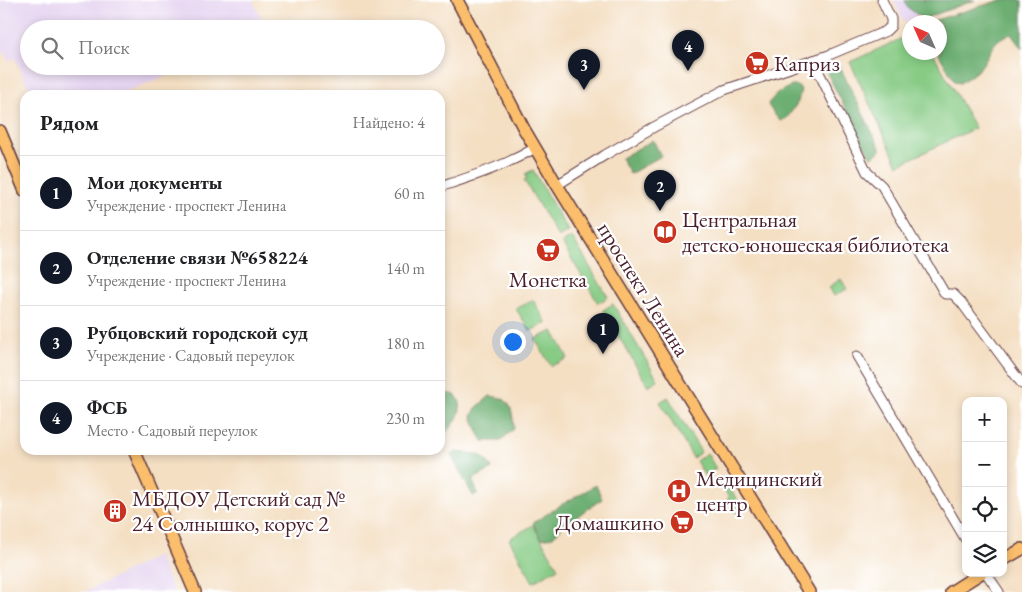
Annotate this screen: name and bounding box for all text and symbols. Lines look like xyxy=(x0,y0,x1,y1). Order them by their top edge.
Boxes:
north arrow xyxy=(902,15,947,60)
search box xyxy=(20,20,445,75)
pin: 4 xyxy=(672,30,704,71)
icon: search xyxy=(38,34,66,62)
text: Поиск xyxy=(78,35,130,60)
pin: 3 xyxy=(568,49,600,90)
place label: Каприз xyxy=(774,49,840,78)
supermarket icon: Каприз xyxy=(744,50,770,76)
text: Рядом xyxy=(40,109,99,136)
text: Найдено: 4 xyxy=(353,112,425,133)
text: Мои документы xyxy=(87,170,222,195)
pin: 2 xyxy=(644,170,676,211)
text: 1 xyxy=(52,183,60,204)
text: 60 m xyxy=(394,183,425,204)
text: Учреждение · проспект Ленина xyxy=(87,195,286,216)
place label: Центральная детско-юношеская библиотека xyxy=(682,205,949,259)
street label: проспект Ленина xyxy=(591,217,697,362)
library icon: Центральная детско-юношеская библиотека xyxy=(652,219,678,245)
supermarket icon: Монетка xyxy=(535,237,561,263)
text: Отделение связи №658224 xyxy=(87,245,308,270)
text: 2 xyxy=(52,258,60,279)
text: 140 m xyxy=(386,258,425,279)
place label: Монетка xyxy=(509,265,587,294)
text: Учреждение · проспект Ленина xyxy=(87,270,286,291)
pin: 1 xyxy=(587,313,619,354)
text: Рубцовский городской суд xyxy=(87,320,308,345)
your location xyxy=(500,329,526,355)
text: 3 xyxy=(52,333,60,354)
text: 180 m xyxy=(386,333,425,354)
text: Учреждение · Садовый переулок xyxy=(87,345,295,366)
text: ФСБ xyxy=(87,395,128,420)
map controls xyxy=(962,397,1007,577)
button: + xyxy=(962,397,1007,442)
text: 4 xyxy=(52,408,60,429)
text: 230 m xyxy=(386,408,425,429)
text: Место · Садовый переулок xyxy=(87,420,258,441)
button: − xyxy=(962,442,1007,487)
place label: Медицинский центр xyxy=(696,464,823,518)
hospital icon: Медицинский центр xyxy=(666,478,692,504)
place label: МБДОУ Детский сад № 24 Солнышко, корус 2 xyxy=(132,484,345,538)
button: locate xyxy=(962,487,1007,532)
building icon: МБДОУ Детский сад № 24 Солнышко, корус 2 xyxy=(102,498,128,524)
place label: Домашкино xyxy=(556,508,664,537)
supermarket icon: Домашкино xyxy=(669,509,695,535)
button: layers xyxy=(962,532,1007,577)

